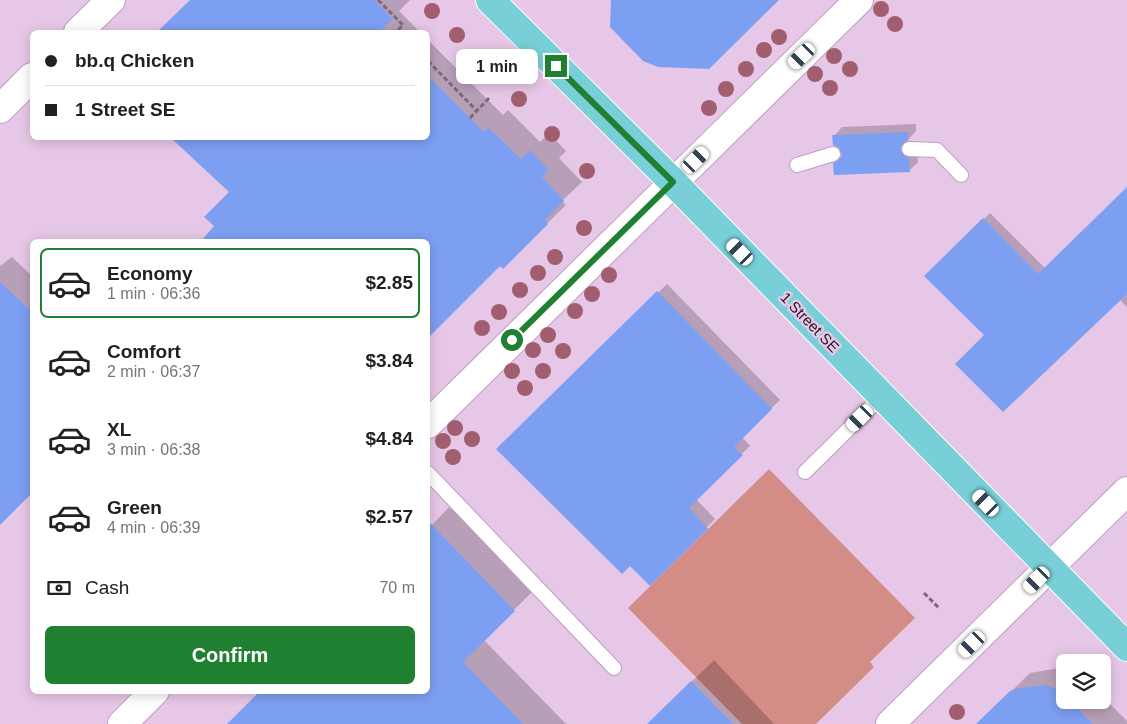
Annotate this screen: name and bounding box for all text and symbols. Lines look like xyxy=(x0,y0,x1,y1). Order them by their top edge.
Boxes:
car xyxy=(785,40,818,72)
callout: 1 min xyxy=(456,48,538,84)
text: bb.q Chicken xyxy=(75,50,194,71)
route end xyxy=(545,55,567,77)
text: 1 min xyxy=(476,58,518,75)
text: 1 Street SE xyxy=(75,99,175,120)
car xyxy=(680,144,711,176)
car xyxy=(724,236,755,268)
icon: car xyxy=(47,261,92,306)
text: Economy xyxy=(107,263,193,284)
text: $2.85 xyxy=(365,272,413,293)
text: 1 min · 06:36 xyxy=(107,285,200,302)
street label: 1 Street SE xyxy=(777,289,843,355)
route start xyxy=(501,329,523,351)
icon: car xyxy=(47,339,92,384)
text: Comfort xyxy=(107,341,181,362)
text: $3.84 xyxy=(365,350,413,371)
text: 2 min · 06:37 xyxy=(107,363,200,380)
car xyxy=(844,402,875,434)
icon: car xyxy=(47,417,92,462)
text: XL xyxy=(107,419,131,440)
text: $4.84 xyxy=(365,428,413,449)
text: 3 min · 06:38 xyxy=(107,441,200,458)
car xyxy=(970,487,1001,519)
icon: car xyxy=(47,495,92,540)
text: Green xyxy=(107,497,162,518)
text: $2.57 xyxy=(365,506,413,527)
text: 4 min · 06:39 xyxy=(107,519,200,536)
car xyxy=(1021,564,1052,596)
icon: cash xyxy=(45,574,73,602)
text: Cash xyxy=(85,577,129,598)
text: 70 m xyxy=(379,579,415,596)
button: Confirm xyxy=(45,626,415,684)
car xyxy=(955,628,988,660)
map controls xyxy=(1056,654,1111,709)
button: layers xyxy=(1056,654,1111,709)

